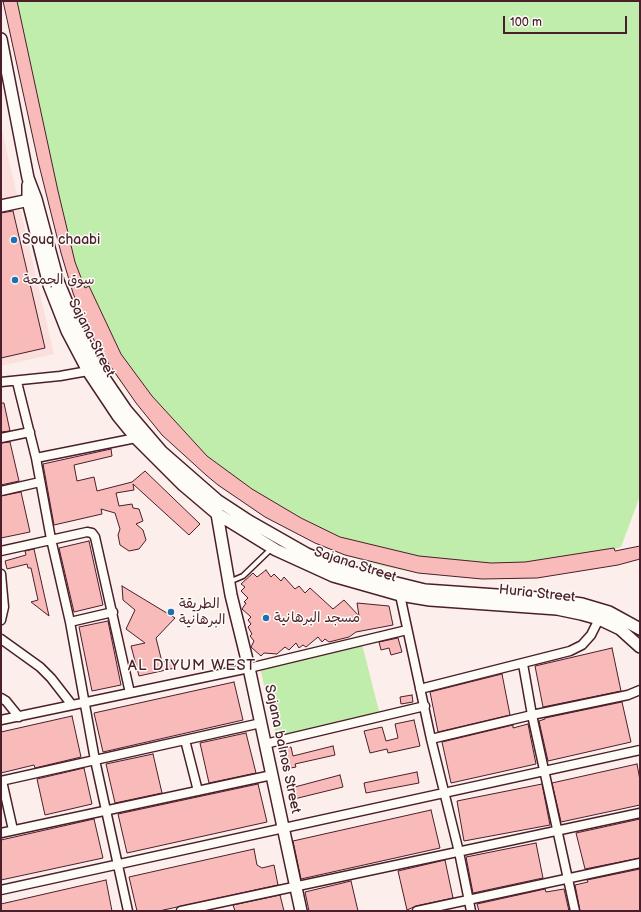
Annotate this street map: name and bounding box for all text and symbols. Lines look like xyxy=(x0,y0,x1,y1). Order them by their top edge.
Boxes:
scale bar xyxy=(505,8,629,34)
text: 100 m xyxy=(510,15,542,30)
place label: Souq chaabi xyxy=(22,232,100,248)
marker: Souq chaabi xyxy=(9,235,19,245)
place label: سوق الجمعة xyxy=(23,272,95,288)
marker: سوق الجمعة xyxy=(10,275,20,285)
street label: Sajana Street xyxy=(64,296,118,380)
street label: Sajana Street xyxy=(312,544,398,586)
street label: Huria Street xyxy=(498,582,576,606)
place label: الطريقة البرهانية xyxy=(179,596,225,628)
marker: الطريقة البرهانية xyxy=(166,607,176,617)
place label: مسجد البرهانية xyxy=(274,610,360,626)
marker: مسجد البرهانية xyxy=(261,613,271,623)
district label: AL DIYUM WEST xyxy=(128,657,256,675)
street label: Sajana balnos Street xyxy=(260,683,304,815)

